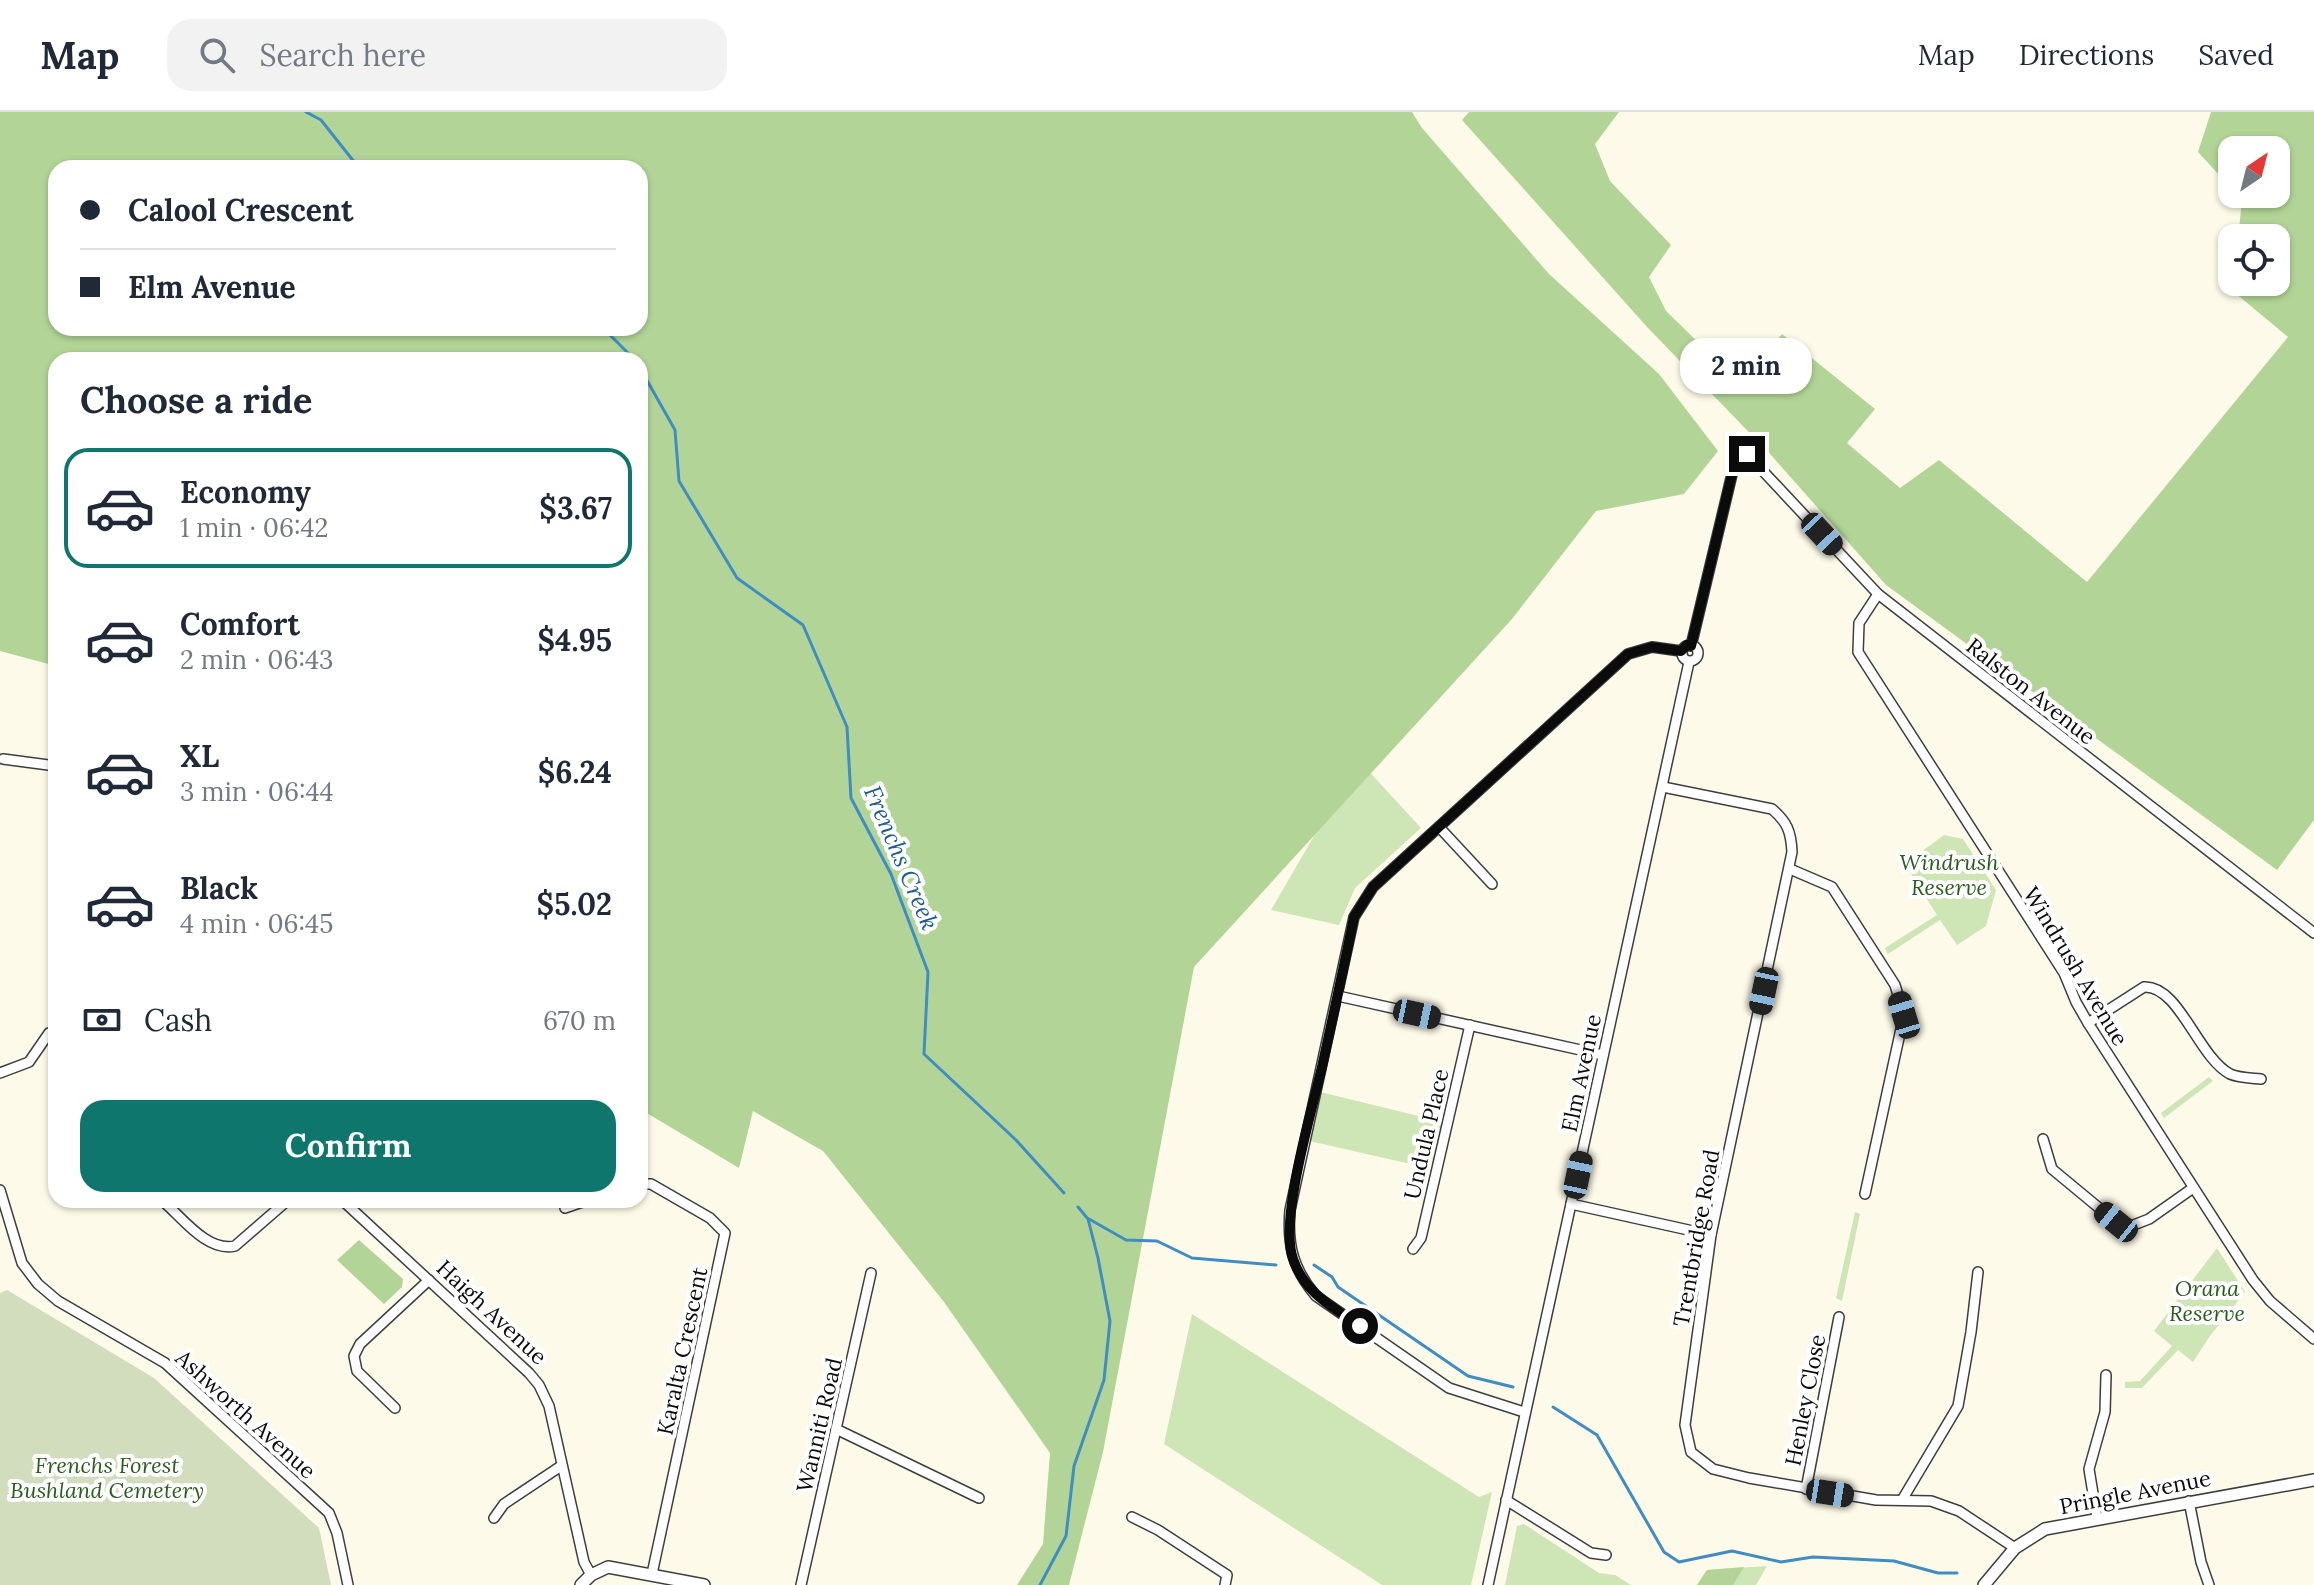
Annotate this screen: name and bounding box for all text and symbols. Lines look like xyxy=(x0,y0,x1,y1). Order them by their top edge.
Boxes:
search box xyxy=(167,19,727,91)
text: Map xyxy=(40,31,119,79)
icon: search xyxy=(195,33,239,77)
text: Search here xyxy=(259,36,426,74)
text: Map xyxy=(1918,37,1975,73)
text: Directions xyxy=(2019,37,2154,73)
text: Saved xyxy=(2198,37,2274,73)
north arrow xyxy=(2218,136,2290,208)
map controls xyxy=(2218,136,2290,296)
text: Calool Crescent xyxy=(128,191,353,229)
button: locate xyxy=(2218,224,2290,296)
text: Elm Avenue xyxy=(128,268,296,306)
callout: 2 min xyxy=(1681,338,1813,394)
text: 2 min xyxy=(1711,349,1781,382)
text: Choose a ride xyxy=(80,377,312,423)
route end xyxy=(1729,436,1765,472)
icon: car xyxy=(84,472,156,544)
text: Economy xyxy=(180,473,311,511)
text: $3.67 xyxy=(539,489,612,527)
car xyxy=(1797,508,1847,560)
text: 1 min · 06:42 xyxy=(180,511,329,544)
icon: car xyxy=(84,604,156,676)
text: Comfort xyxy=(180,605,300,643)
text: $4.95 xyxy=(537,621,612,659)
street label: Ralston Avenue xyxy=(1961,632,2101,750)
text: 2 min · 06:43 xyxy=(180,643,334,676)
icon: car xyxy=(84,736,156,808)
text: XL xyxy=(180,737,219,775)
text: $6.24 xyxy=(538,753,612,791)
text: 3 min · 06:44 xyxy=(180,775,334,808)
water label: Frenchs Creek xyxy=(857,781,946,935)
park label: Windrush Reserve xyxy=(1899,848,1999,901)
icon: car xyxy=(84,868,156,940)
text: Black xyxy=(180,869,258,907)
street label: Windrush Avenue xyxy=(2017,881,2135,1051)
text: $5.02 xyxy=(537,885,612,923)
text: 4 min · 06:45 xyxy=(180,907,333,940)
car xyxy=(1747,965,1781,1017)
car xyxy=(1886,989,1922,1041)
car xyxy=(1391,997,1443,1031)
icon: cash xyxy=(80,998,124,1042)
text: Cash xyxy=(144,1001,212,1039)
text: 670 m xyxy=(543,1004,616,1037)
street label: Elm Avenue xyxy=(1555,1011,1607,1135)
street label: Undula Place xyxy=(1397,1066,1455,1202)
button: Confirm xyxy=(80,1100,616,1192)
street label: Trentbridge Road xyxy=(1667,1147,1725,1329)
car xyxy=(1561,1149,1595,1201)
car xyxy=(2090,1198,2142,1246)
street label: Haigh Avenue xyxy=(431,1254,553,1370)
street label: Karalta Crescent xyxy=(651,1264,714,1437)
park label: Orana Reserve xyxy=(2169,1274,2245,1327)
route start xyxy=(1342,1308,1378,1344)
street label: Henley Close xyxy=(1779,1332,1831,1468)
street label: Ashworth Avenue xyxy=(169,1343,322,1484)
street label: Wanniti Road xyxy=(790,1355,848,1495)
park label: Frenchs Forest Bushland Cemetery xyxy=(10,1451,204,1504)
street label: Pringle Avenue xyxy=(2057,1464,2213,1520)
car xyxy=(1804,1477,1856,1509)

